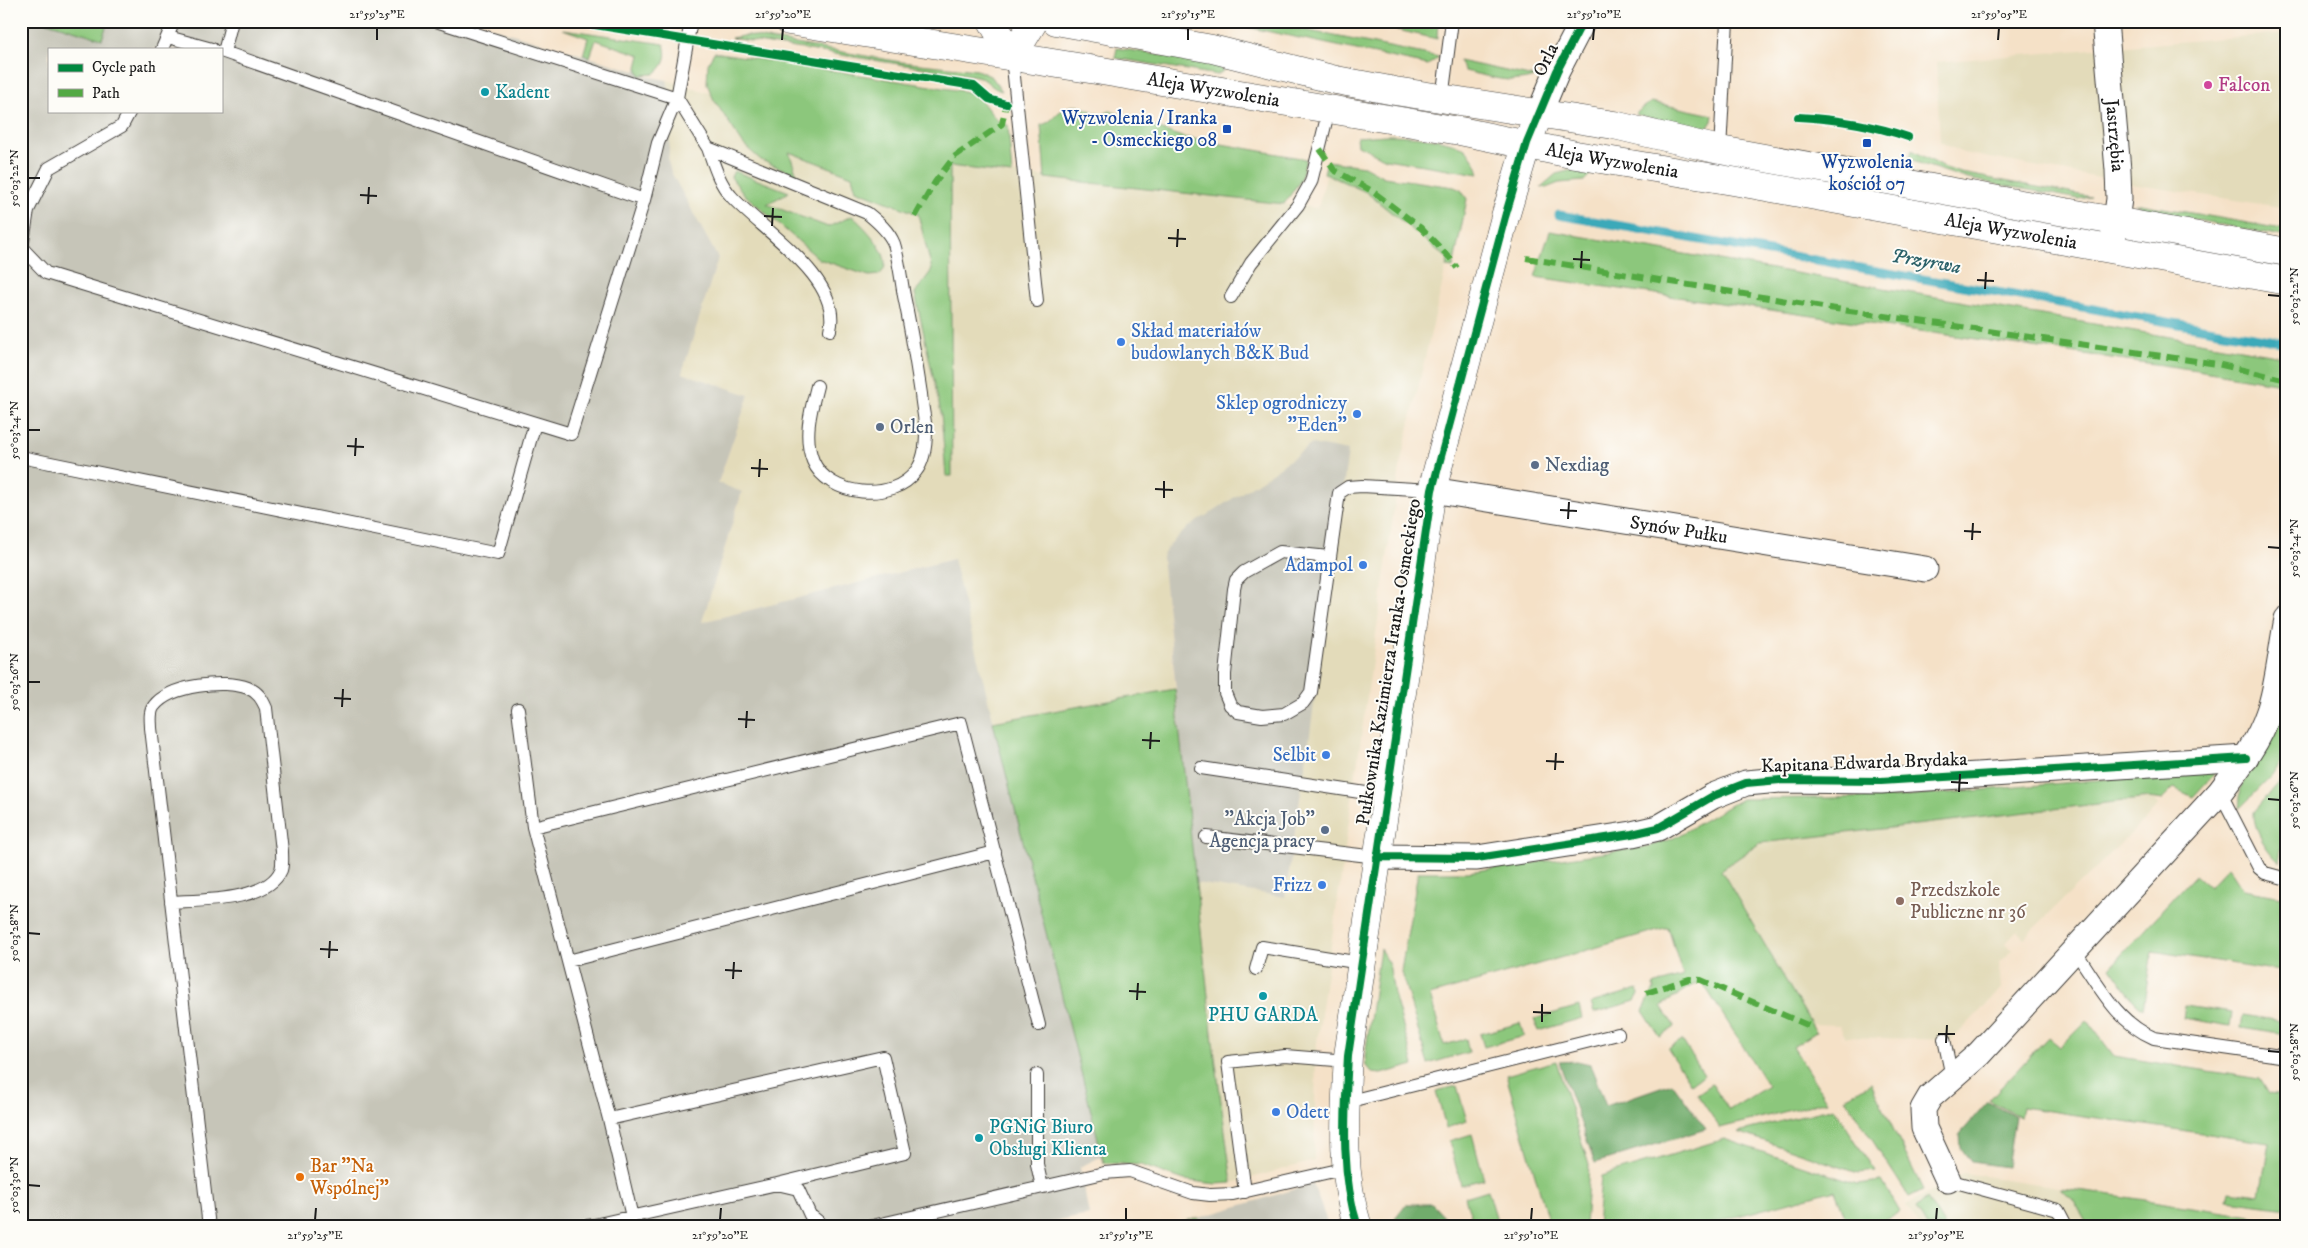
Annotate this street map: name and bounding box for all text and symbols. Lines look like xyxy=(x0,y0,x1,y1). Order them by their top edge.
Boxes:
text: 21°59'25"E xyxy=(349,7,405,22)
text: 21°59'20"E xyxy=(755,7,811,22)
text: 21°59'15"E xyxy=(1161,7,1215,22)
text: 21°59'10"E xyxy=(1567,7,1622,22)
text: 21°59'05"E xyxy=(1971,7,2028,22)
street label: Orla xyxy=(1528,40,1564,80)
legend xyxy=(48,48,222,112)
text: Cycle path xyxy=(92,58,156,77)
street label: Aleja Wyzwolenia xyxy=(1145,67,1282,112)
place label: Falcon xyxy=(2218,74,2270,97)
marker: Falcon xyxy=(2202,79,2214,91)
place label: Kadent xyxy=(495,81,550,104)
text: Path xyxy=(92,84,120,103)
marker: Kadent xyxy=(479,86,491,98)
street label: Jastrzębia xyxy=(2100,96,2130,173)
place label: Wyzwolenia / Iranka - Osmeckiego 08 xyxy=(1060,107,1217,152)
marker: Wyzwolenia / Iranka - Osmeckiego 08 xyxy=(1221,123,1233,135)
marker: Wyzwolenia kościół 07 xyxy=(1861,137,1873,149)
street label: Aleja Wyzwolenia xyxy=(1544,138,1680,183)
text: 50°03'22"N xyxy=(7,149,22,207)
place label: Wyzwolenia kościół 07 xyxy=(1820,151,1913,196)
street label: Aleja Wyzwolenia xyxy=(1943,208,2079,254)
water label: Przyrwa xyxy=(1889,244,1963,280)
text: 50°03'22"N xyxy=(2287,267,2302,325)
place label: Skład materiałów budowlanych B&K Bud xyxy=(1131,320,1310,365)
marker: Skład materiałów budowlanych B&K Bud xyxy=(1115,336,1127,348)
place label: Sklep ogrodniczy "Eden" xyxy=(1216,392,1348,437)
text: 50°03'24"N xyxy=(7,400,22,459)
marker: Sklep ogrodniczy "Eden" xyxy=(1351,408,1363,420)
place label: Orlen xyxy=(890,416,934,439)
marker: Orlen xyxy=(874,421,886,433)
place label: Nexdiag xyxy=(1545,454,1610,477)
marker: Nexdiag xyxy=(1529,459,1541,471)
street label: Pułkownika Kazimierza Iranka-Osmeckiego xyxy=(1352,497,1426,827)
street label: Synów Pułku xyxy=(1628,510,1729,549)
text: 50°03'24"N xyxy=(2287,518,2302,577)
place label: Adampol xyxy=(1285,554,1353,577)
marker: Adampol xyxy=(1357,559,1369,571)
text: 50°03'26"N xyxy=(7,653,22,711)
place label: Selbit xyxy=(1273,744,1316,767)
street label: Kapitana Edwarda Brydaka xyxy=(1760,748,1968,778)
marker: Selbit xyxy=(1320,749,1332,761)
text: 50°03'26"N xyxy=(2287,771,2302,829)
place label: "Akcja Job" Agencja pracy xyxy=(1209,808,1316,853)
marker: "Akcja Job" Agencja pracy xyxy=(1319,824,1331,836)
place label: Frizz xyxy=(1273,874,1312,897)
marker: Frizz xyxy=(1316,879,1328,891)
place label: Przedszkole Publiczne nr 36 xyxy=(1910,879,2027,924)
marker: Przedszkole Publiczne nr 36 xyxy=(1894,895,1906,907)
text: 50°03'28"N xyxy=(7,904,22,962)
marker: PHU GARDA xyxy=(1257,990,1269,1002)
place label: PHU GARDA xyxy=(1208,1004,1319,1027)
text: 50°03'28"N xyxy=(2287,1023,2302,1081)
place label: Odett xyxy=(1286,1101,1329,1124)
marker: Odett xyxy=(1270,1106,1282,1118)
place label: PGNiG Biuro Obsługi Klienta xyxy=(989,1116,1107,1161)
marker: PGNiG Biuro Obsługi Klienta xyxy=(973,1132,985,1144)
place label: Bar "Na Wspólnej" xyxy=(309,1155,389,1200)
text: 50°03'30"N xyxy=(7,1156,22,1214)
marker: Bar "Na Wspólnej" xyxy=(294,1171,306,1183)
text: 21°59'25"E xyxy=(287,1228,343,1243)
text: 21°59'20"E xyxy=(692,1228,748,1243)
text: 21°59'15"E xyxy=(1099,1228,1153,1243)
text: 21°59'10"E xyxy=(1504,1228,1559,1243)
text: 21°59'05"E xyxy=(1908,1228,1965,1243)

